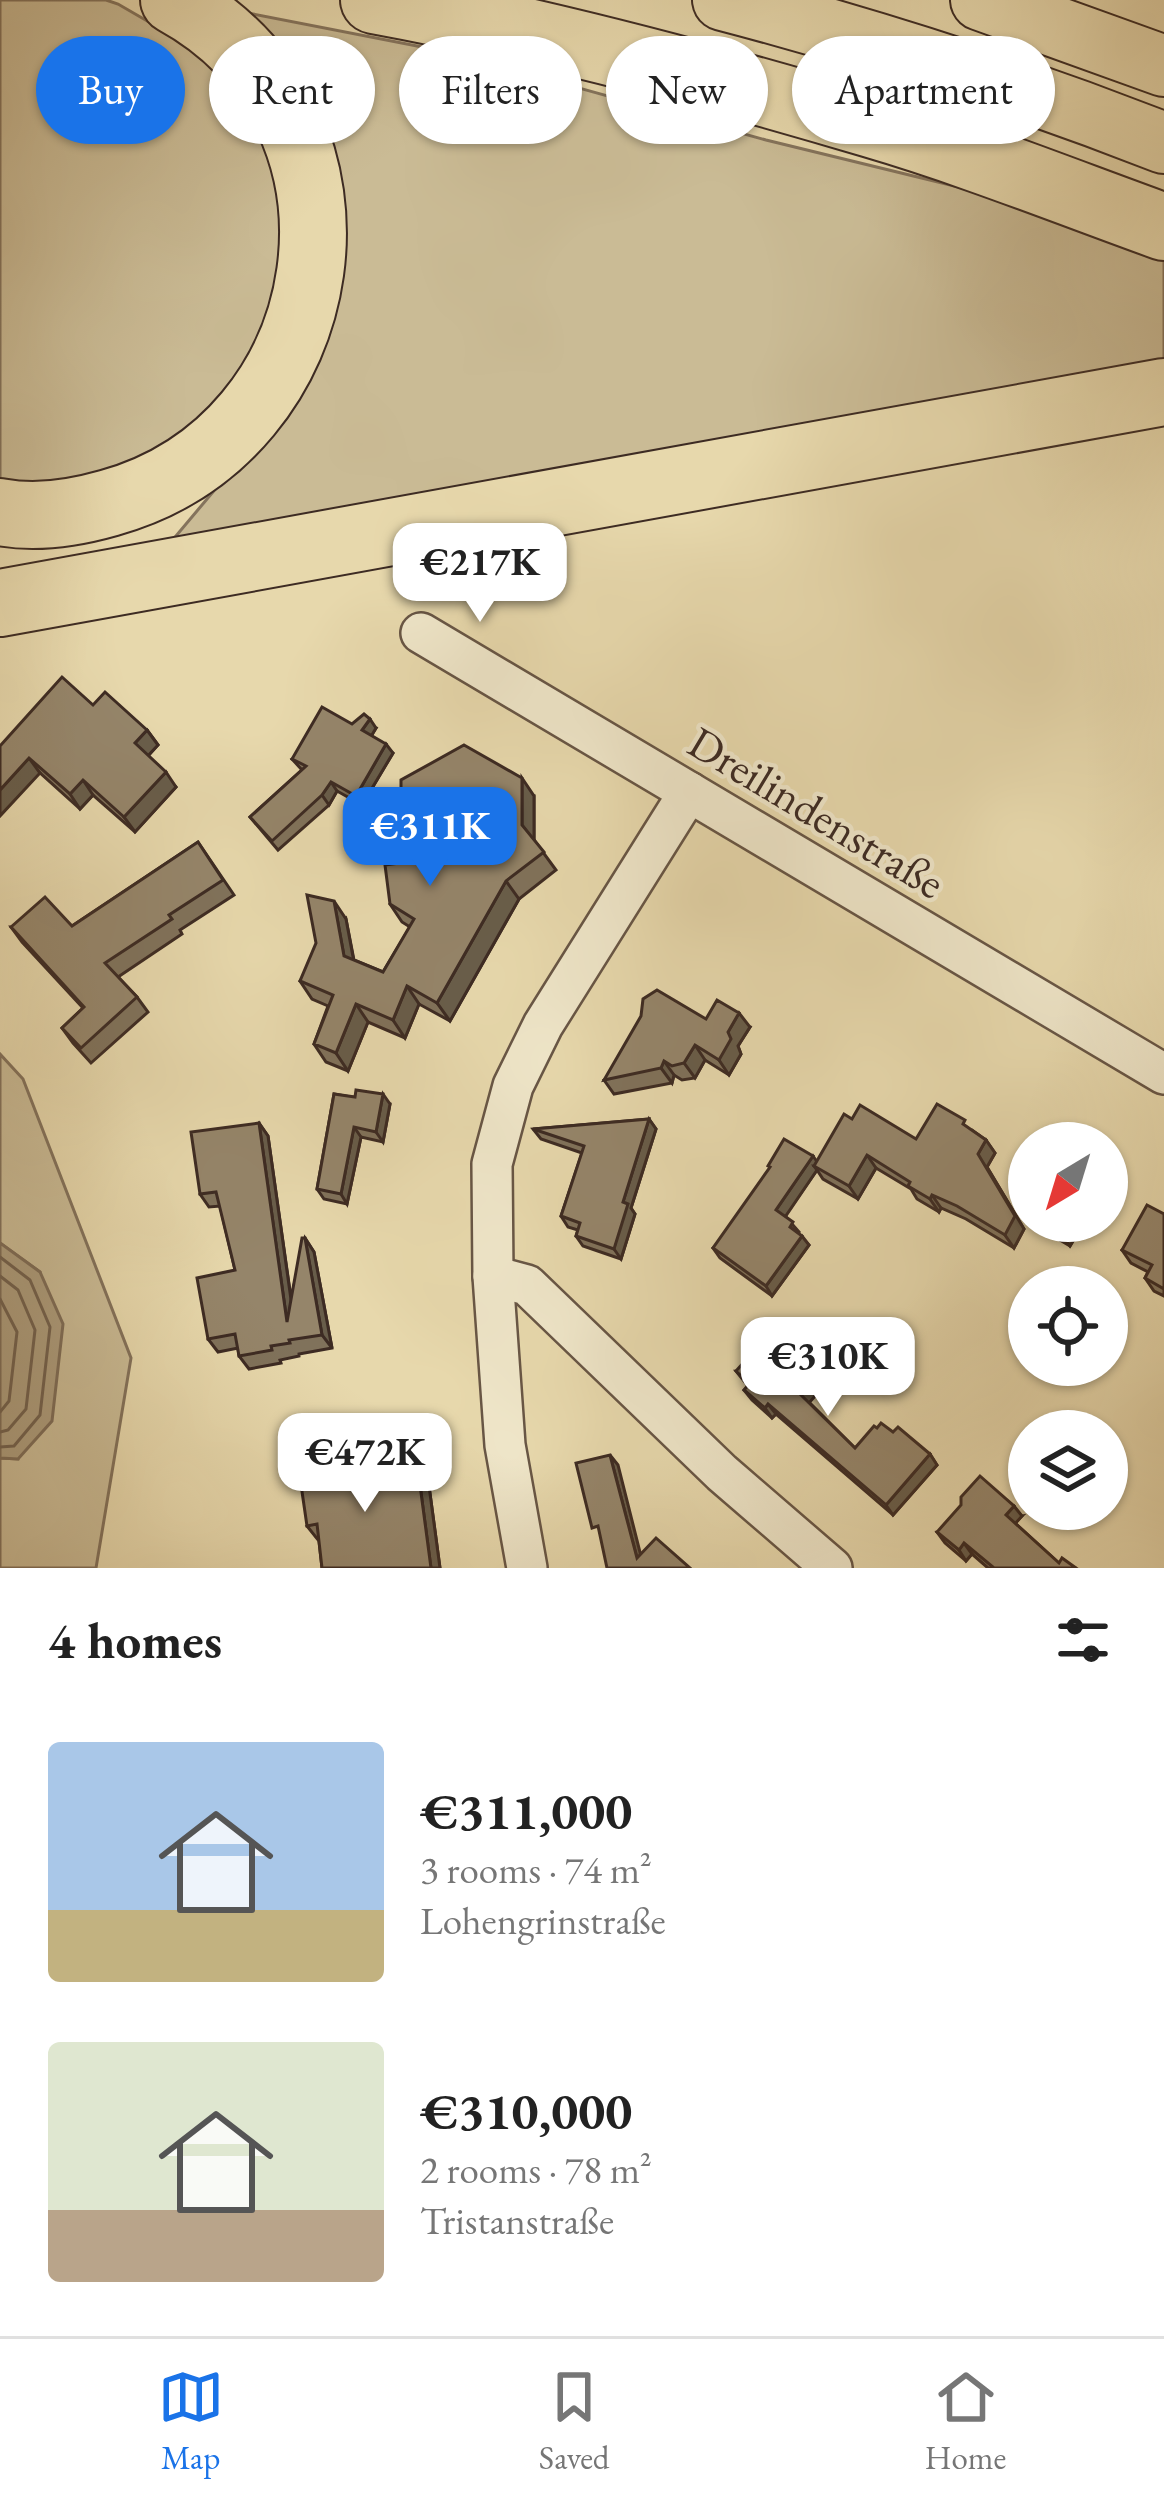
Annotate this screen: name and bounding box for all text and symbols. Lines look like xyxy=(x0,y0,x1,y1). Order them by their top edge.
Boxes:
chip: Buy xyxy=(36,36,185,144)
chip: Rent xyxy=(209,36,375,144)
chip: Filters xyxy=(399,36,582,144)
chip: New xyxy=(606,36,768,144)
chip: Apartment xyxy=(792,36,1055,144)
pin: €217K xyxy=(396,523,564,625)
text: €217K xyxy=(420,536,540,587)
street label: Dreilindenstraße xyxy=(678,713,956,911)
pin: €311K xyxy=(346,787,514,889)
text: €311K xyxy=(370,800,490,851)
north arrow xyxy=(1008,1122,1128,1242)
map controls xyxy=(1008,1122,1128,1530)
button: locate xyxy=(1008,1266,1128,1386)
pin: €310K xyxy=(744,1317,912,1419)
text: €310K xyxy=(768,1330,888,1381)
button: layers xyxy=(1008,1410,1128,1530)
pin: €472K xyxy=(281,1413,449,1515)
text: €472K xyxy=(305,1426,425,1477)
text: 4 homes xyxy=(48,1607,222,1673)
icon: filters xyxy=(1050,1607,1116,1673)
text: €311,000 xyxy=(420,1778,632,1844)
icon: home xyxy=(144,1790,288,1934)
text: 3 rooms · 74 m² xyxy=(420,1844,652,1895)
text: Lohengrinstraße xyxy=(420,1895,666,1946)
text: €310,000 xyxy=(420,2078,632,2144)
icon: home xyxy=(144,2090,288,2234)
text: 2 rooms · 78 m² xyxy=(420,2144,652,2195)
text: Tristanstraße xyxy=(420,2195,614,2246)
tab: Map xyxy=(158,2364,224,2479)
tab: Saved xyxy=(539,2364,610,2479)
tab: Home xyxy=(925,2364,1006,2479)

